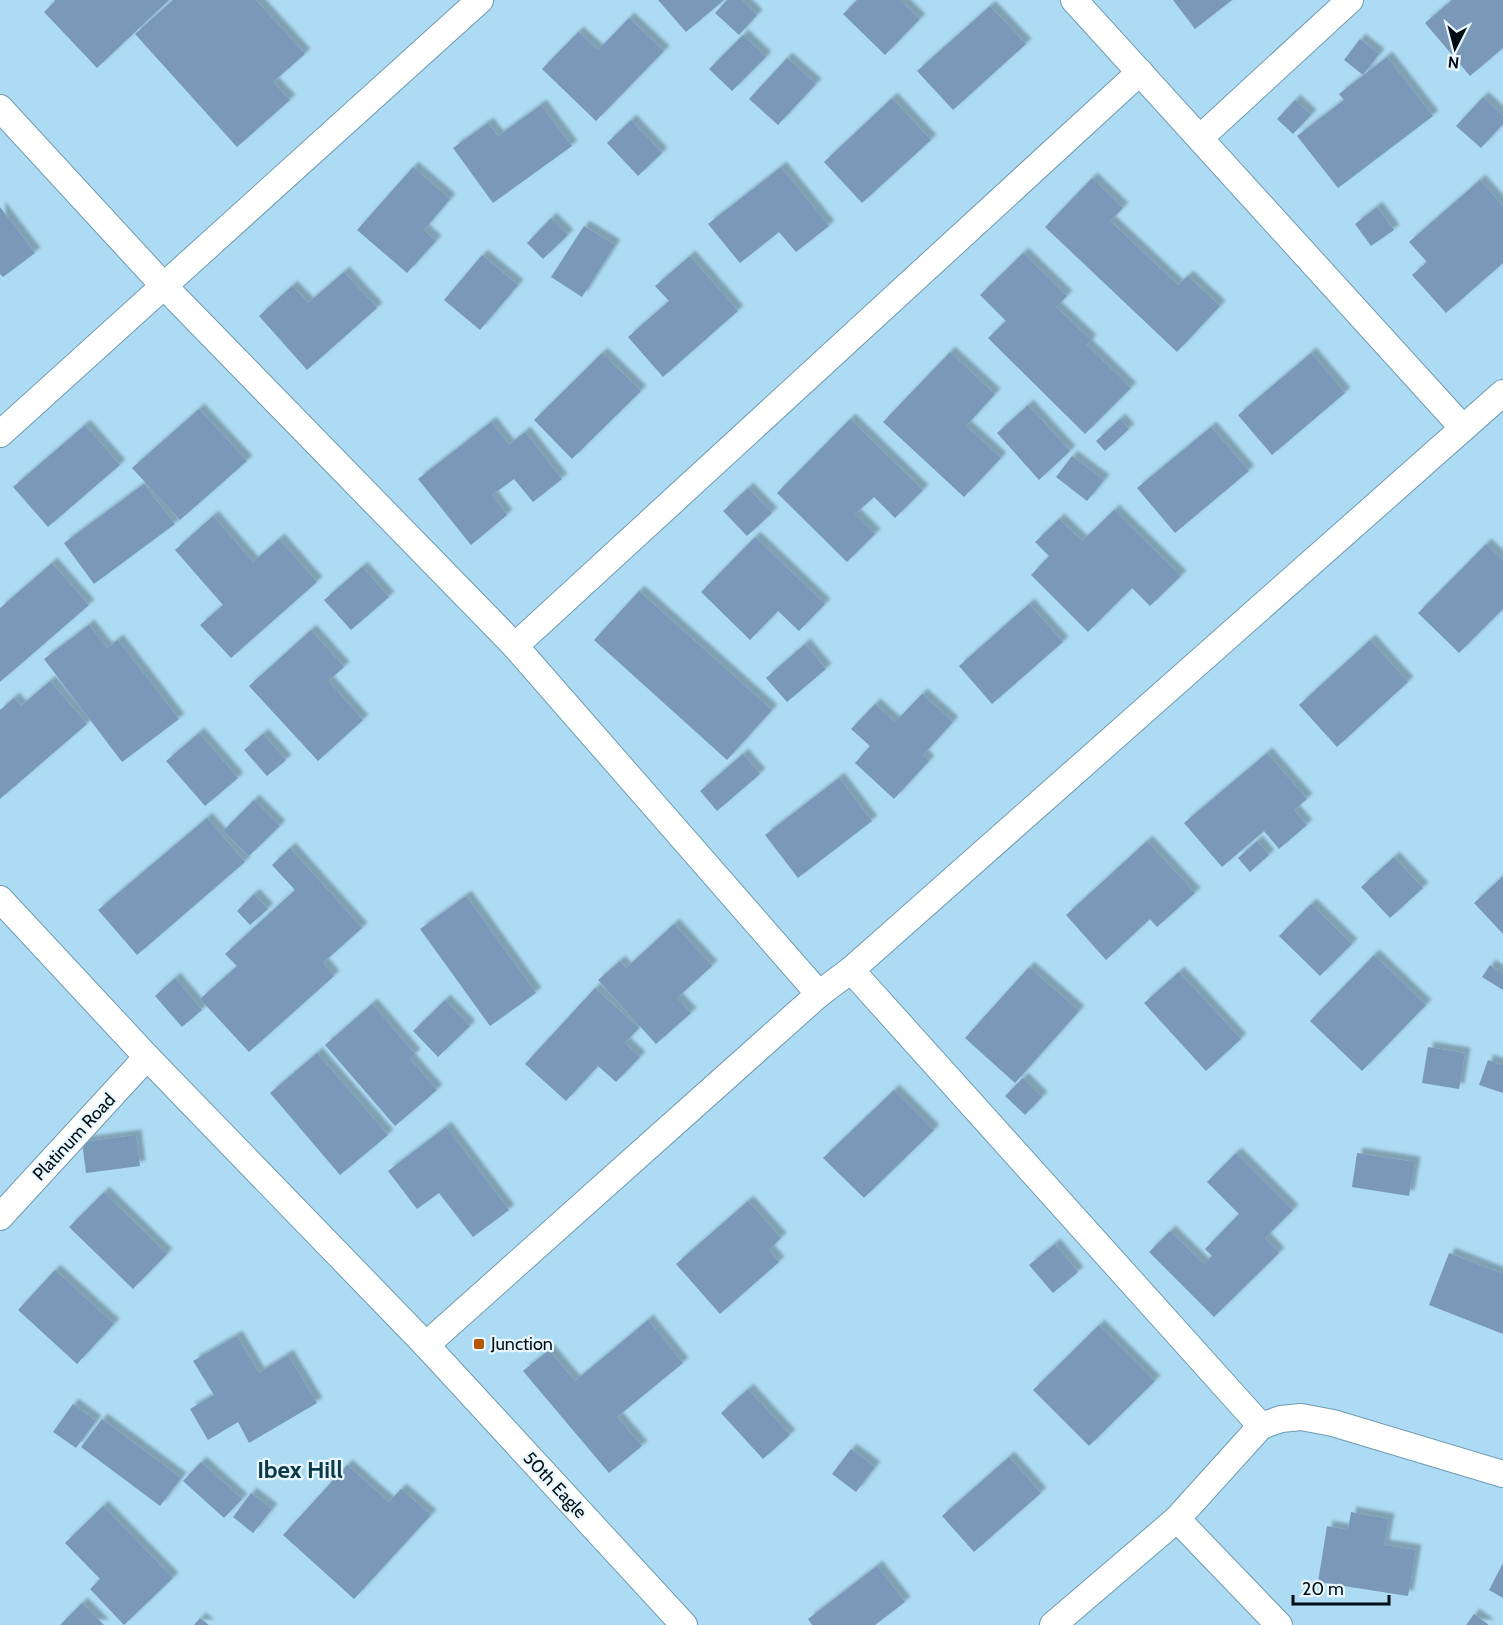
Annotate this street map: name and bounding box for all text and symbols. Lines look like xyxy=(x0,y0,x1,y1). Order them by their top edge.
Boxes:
north arrow xyxy=(1425,18,1485,78)
text: N xyxy=(1447,52,1460,72)
street label: Platinum Road xyxy=(28,1089,120,1185)
place label: Junction xyxy=(490,1333,553,1355)
marker: Junction xyxy=(472,1337,486,1351)
street label: 50th Eagle xyxy=(519,1447,591,1523)
district label: Ibex Hill xyxy=(257,1455,343,1484)
scale bar xyxy=(1293,1568,1389,1606)
text: 20 m xyxy=(1302,1578,1344,1600)

